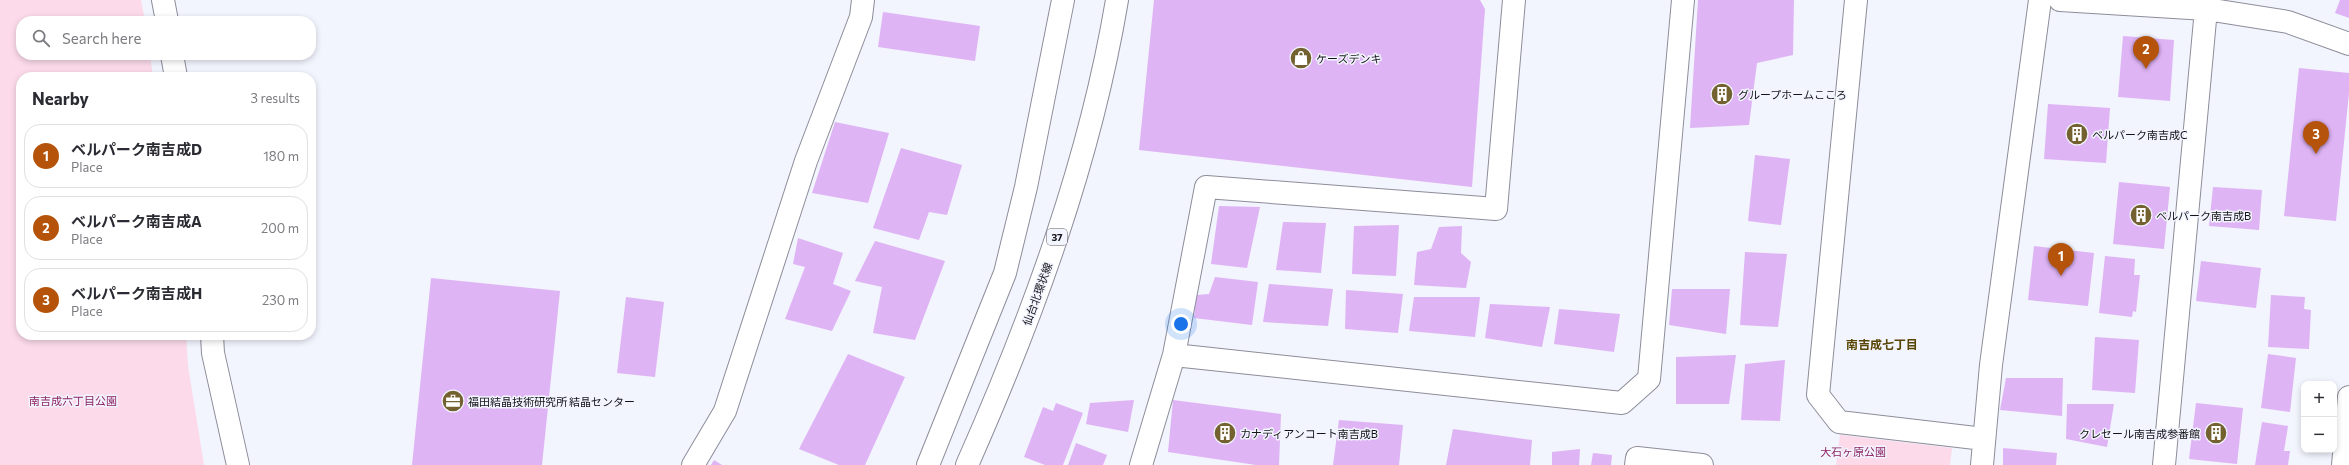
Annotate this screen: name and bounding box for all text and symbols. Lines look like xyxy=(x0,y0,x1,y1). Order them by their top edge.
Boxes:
search box xyxy=(16,16,316,60)
icon: search xyxy=(30,27,52,49)
text: Search here xyxy=(62,29,141,47)
pin: 2 xyxy=(2133,36,2159,69)
shop icon: ケーズデンキ xyxy=(1288,45,1314,71)
place label: ケーズデンキ xyxy=(1316,52,1381,65)
building icon: グループホームこころ xyxy=(1709,81,1735,107)
text: Nearby xyxy=(32,88,89,109)
place label: グループホームこころ xyxy=(1738,88,1847,101)
text: 3 results xyxy=(251,90,300,106)
building icon: ベルパーク南吉成C xyxy=(2064,121,2090,147)
pin: 3 xyxy=(2303,121,2329,154)
place label: ベルパーク南吉成C xyxy=(2092,128,2188,141)
text: ベルパーク南吉成D xyxy=(71,140,202,158)
text: 1 xyxy=(43,148,49,164)
text: 180 m xyxy=(263,148,299,164)
text: Place xyxy=(71,159,103,175)
building icon: ベルパーク南吉成B xyxy=(2128,202,2154,228)
place label: ベルパーク南吉成B xyxy=(2156,209,2251,222)
text: ベルパーク南吉成A xyxy=(71,212,202,230)
text: 2 xyxy=(42,220,50,236)
text: 200 m xyxy=(261,220,299,236)
road number: 37 xyxy=(1047,229,1067,245)
text: Place xyxy=(71,231,103,247)
pin: 1 xyxy=(2048,243,2074,276)
street label: 仙台北環状線 xyxy=(1020,261,1054,327)
text: ベルパーク南吉成H xyxy=(71,284,202,302)
text: 3 xyxy=(42,292,50,308)
text: 230 m xyxy=(262,292,299,308)
text: Place xyxy=(71,303,103,319)
your location xyxy=(1171,314,1191,334)
district label: 南吉成七丁目 xyxy=(1846,337,1918,351)
map controls xyxy=(2301,381,2337,453)
button: + xyxy=(2301,381,2337,417)
office icon: 福田結晶技術研究所 結晶センター xyxy=(440,388,466,414)
park label: 南吉成六丁目公園 xyxy=(29,394,117,407)
place label: 福田結晶技術研究所 結晶センター xyxy=(468,395,635,408)
button: − xyxy=(2301,417,2337,453)
building icon: カナディアンコート南吉成B xyxy=(1212,420,1238,446)
building icon: クレセール南吉成参番館 xyxy=(2203,420,2229,446)
place label: カナディアンコート南吉成B xyxy=(1240,427,1378,440)
place label: クレセール南吉成参番館 xyxy=(2079,427,2200,440)
park label: 大石ヶ原公園 xyxy=(1820,445,1886,458)

